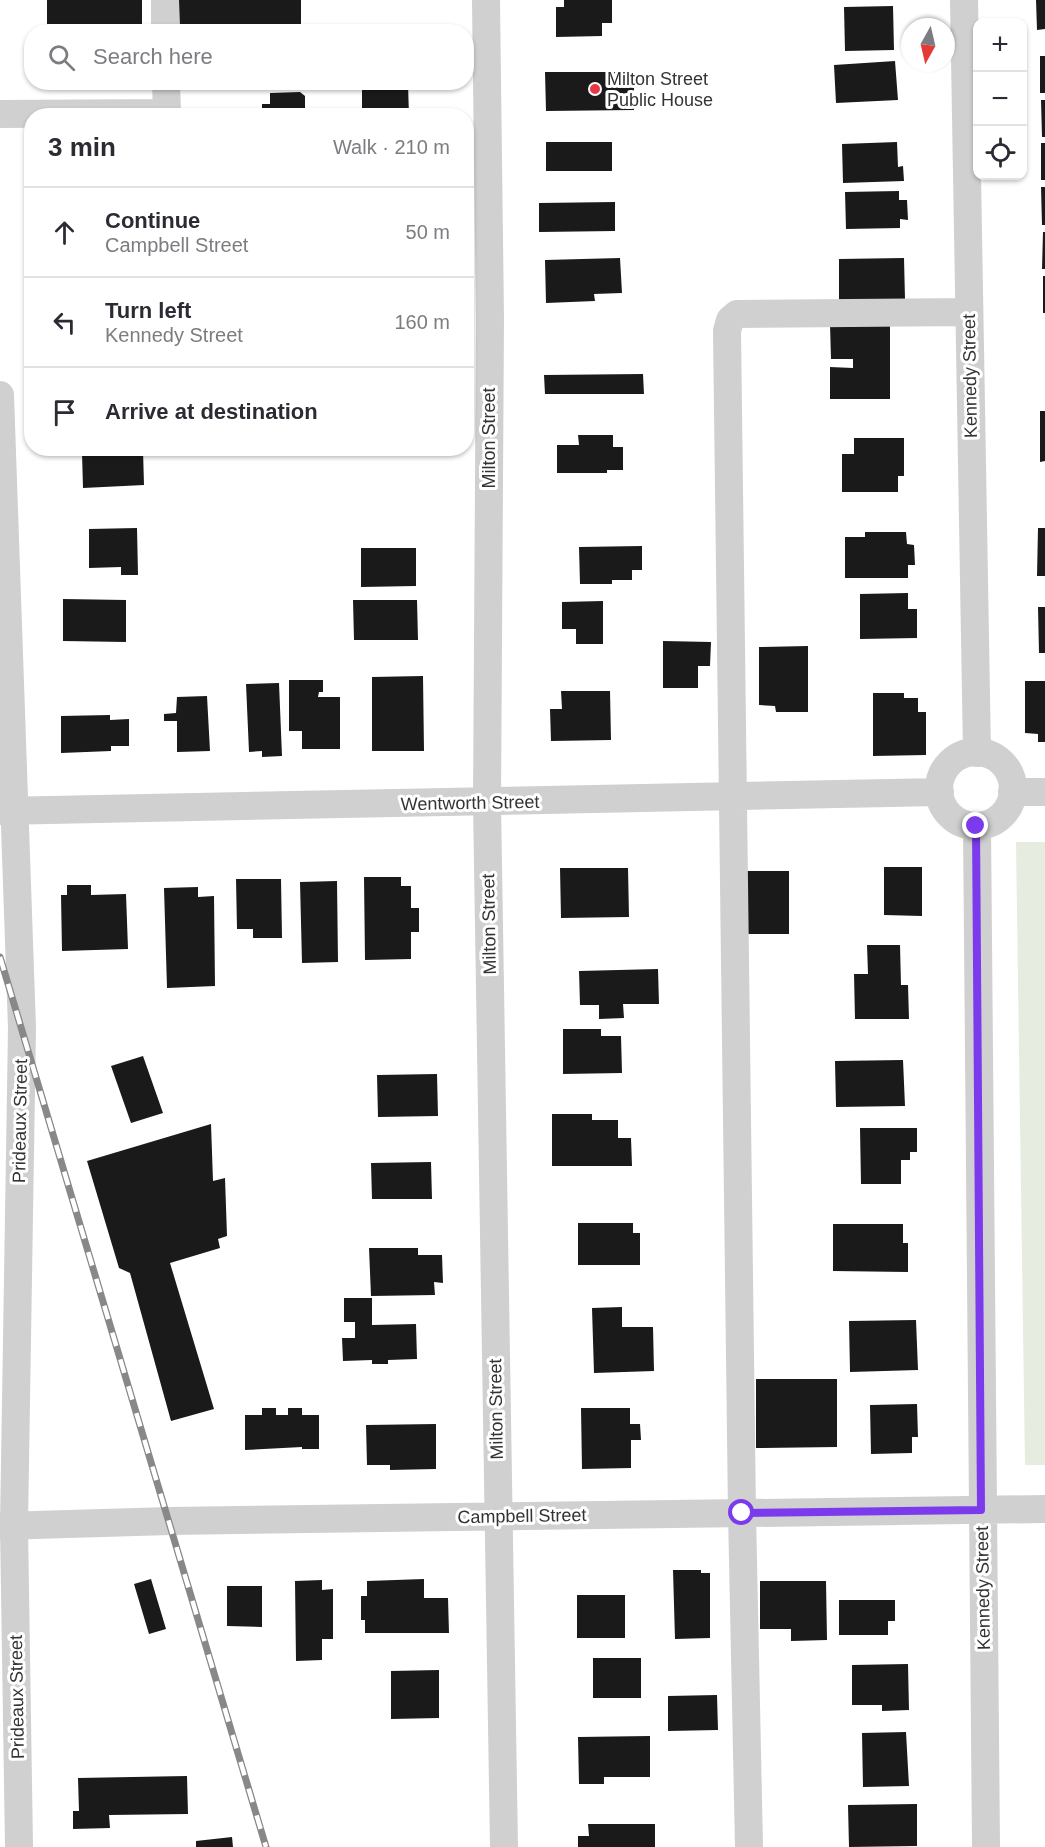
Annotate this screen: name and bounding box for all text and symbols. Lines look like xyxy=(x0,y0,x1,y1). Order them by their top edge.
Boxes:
north arrow xyxy=(901,18,955,72)
map controls xyxy=(973,18,1027,180)
button: + xyxy=(973,18,1027,72)
search box xyxy=(24,24,474,90)
icon: search xyxy=(45,41,78,74)
text: Search here xyxy=(93,44,213,69)
place label: Milton Street Public House xyxy=(607,69,713,110)
button: − xyxy=(973,72,1027,126)
marker: Milton Street Public House xyxy=(588,82,602,96)
button: locate xyxy=(973,126,1027,180)
text: 3 min xyxy=(48,132,116,162)
text: Walk · 210 m xyxy=(333,136,450,158)
text: Continue xyxy=(105,208,200,233)
icon: ahead xyxy=(48,216,81,249)
text: 50 m xyxy=(406,221,450,243)
text: Campbell Street xyxy=(105,234,248,256)
text: Turn left xyxy=(105,298,191,323)
icon: left xyxy=(48,306,81,339)
text: 160 m xyxy=(394,311,450,333)
street label: Kennedy Street xyxy=(959,314,981,438)
text: Kennedy Street xyxy=(105,324,243,346)
street label: Milton Street xyxy=(479,387,499,489)
icon: arrive xyxy=(48,396,81,429)
text: Arrive at destination xyxy=(105,399,318,424)
street label: Wentworth Street xyxy=(400,792,540,814)
route end xyxy=(962,812,988,838)
street label: Milton Street xyxy=(478,873,500,975)
street label: Prideaux Street xyxy=(9,1059,31,1183)
street label: Milton Street xyxy=(485,1358,507,1460)
route start xyxy=(728,1499,754,1525)
street label: Campbell Street xyxy=(457,1505,587,1527)
street label: Kennedy Street xyxy=(972,1526,994,1650)
street label: Prideaux Street xyxy=(6,1635,28,1759)

